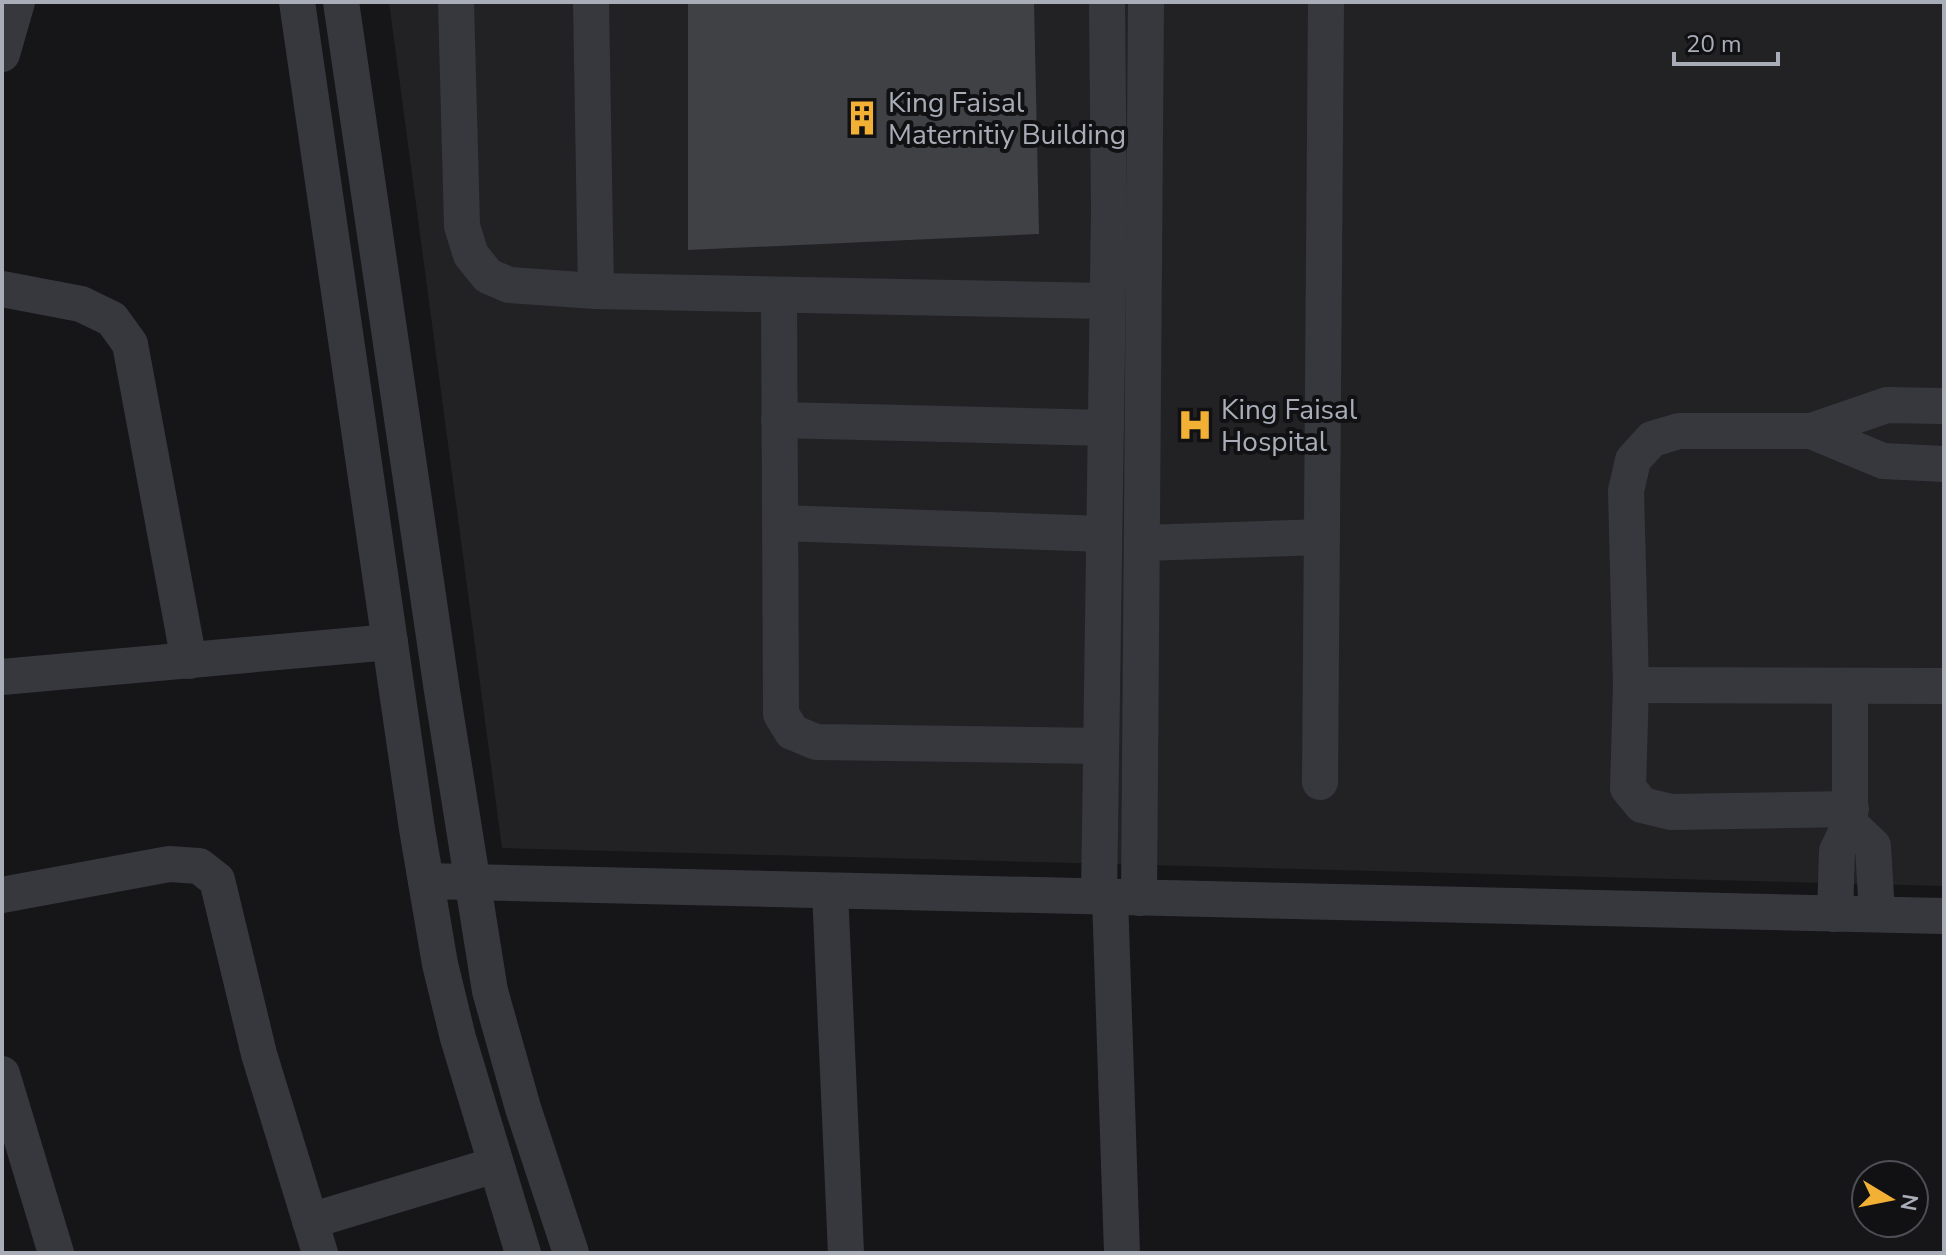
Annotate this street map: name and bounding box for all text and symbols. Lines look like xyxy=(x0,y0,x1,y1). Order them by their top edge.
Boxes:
scale bar xyxy=(1674,16,1778,66)
text: 20 m xyxy=(1686,28,1742,60)
place label: King Faisal Maternitiy Building xyxy=(888,84,1126,154)
building icon: King Faisal Maternitiy Building xyxy=(843,99,881,137)
place label: King Faisal Hospital xyxy=(1221,391,1358,461)
hospital icon: King Faisal Hospital xyxy=(1176,406,1214,444)
north arrow xyxy=(1850,1159,1930,1239)
text: N xyxy=(1893,1192,1925,1213)

